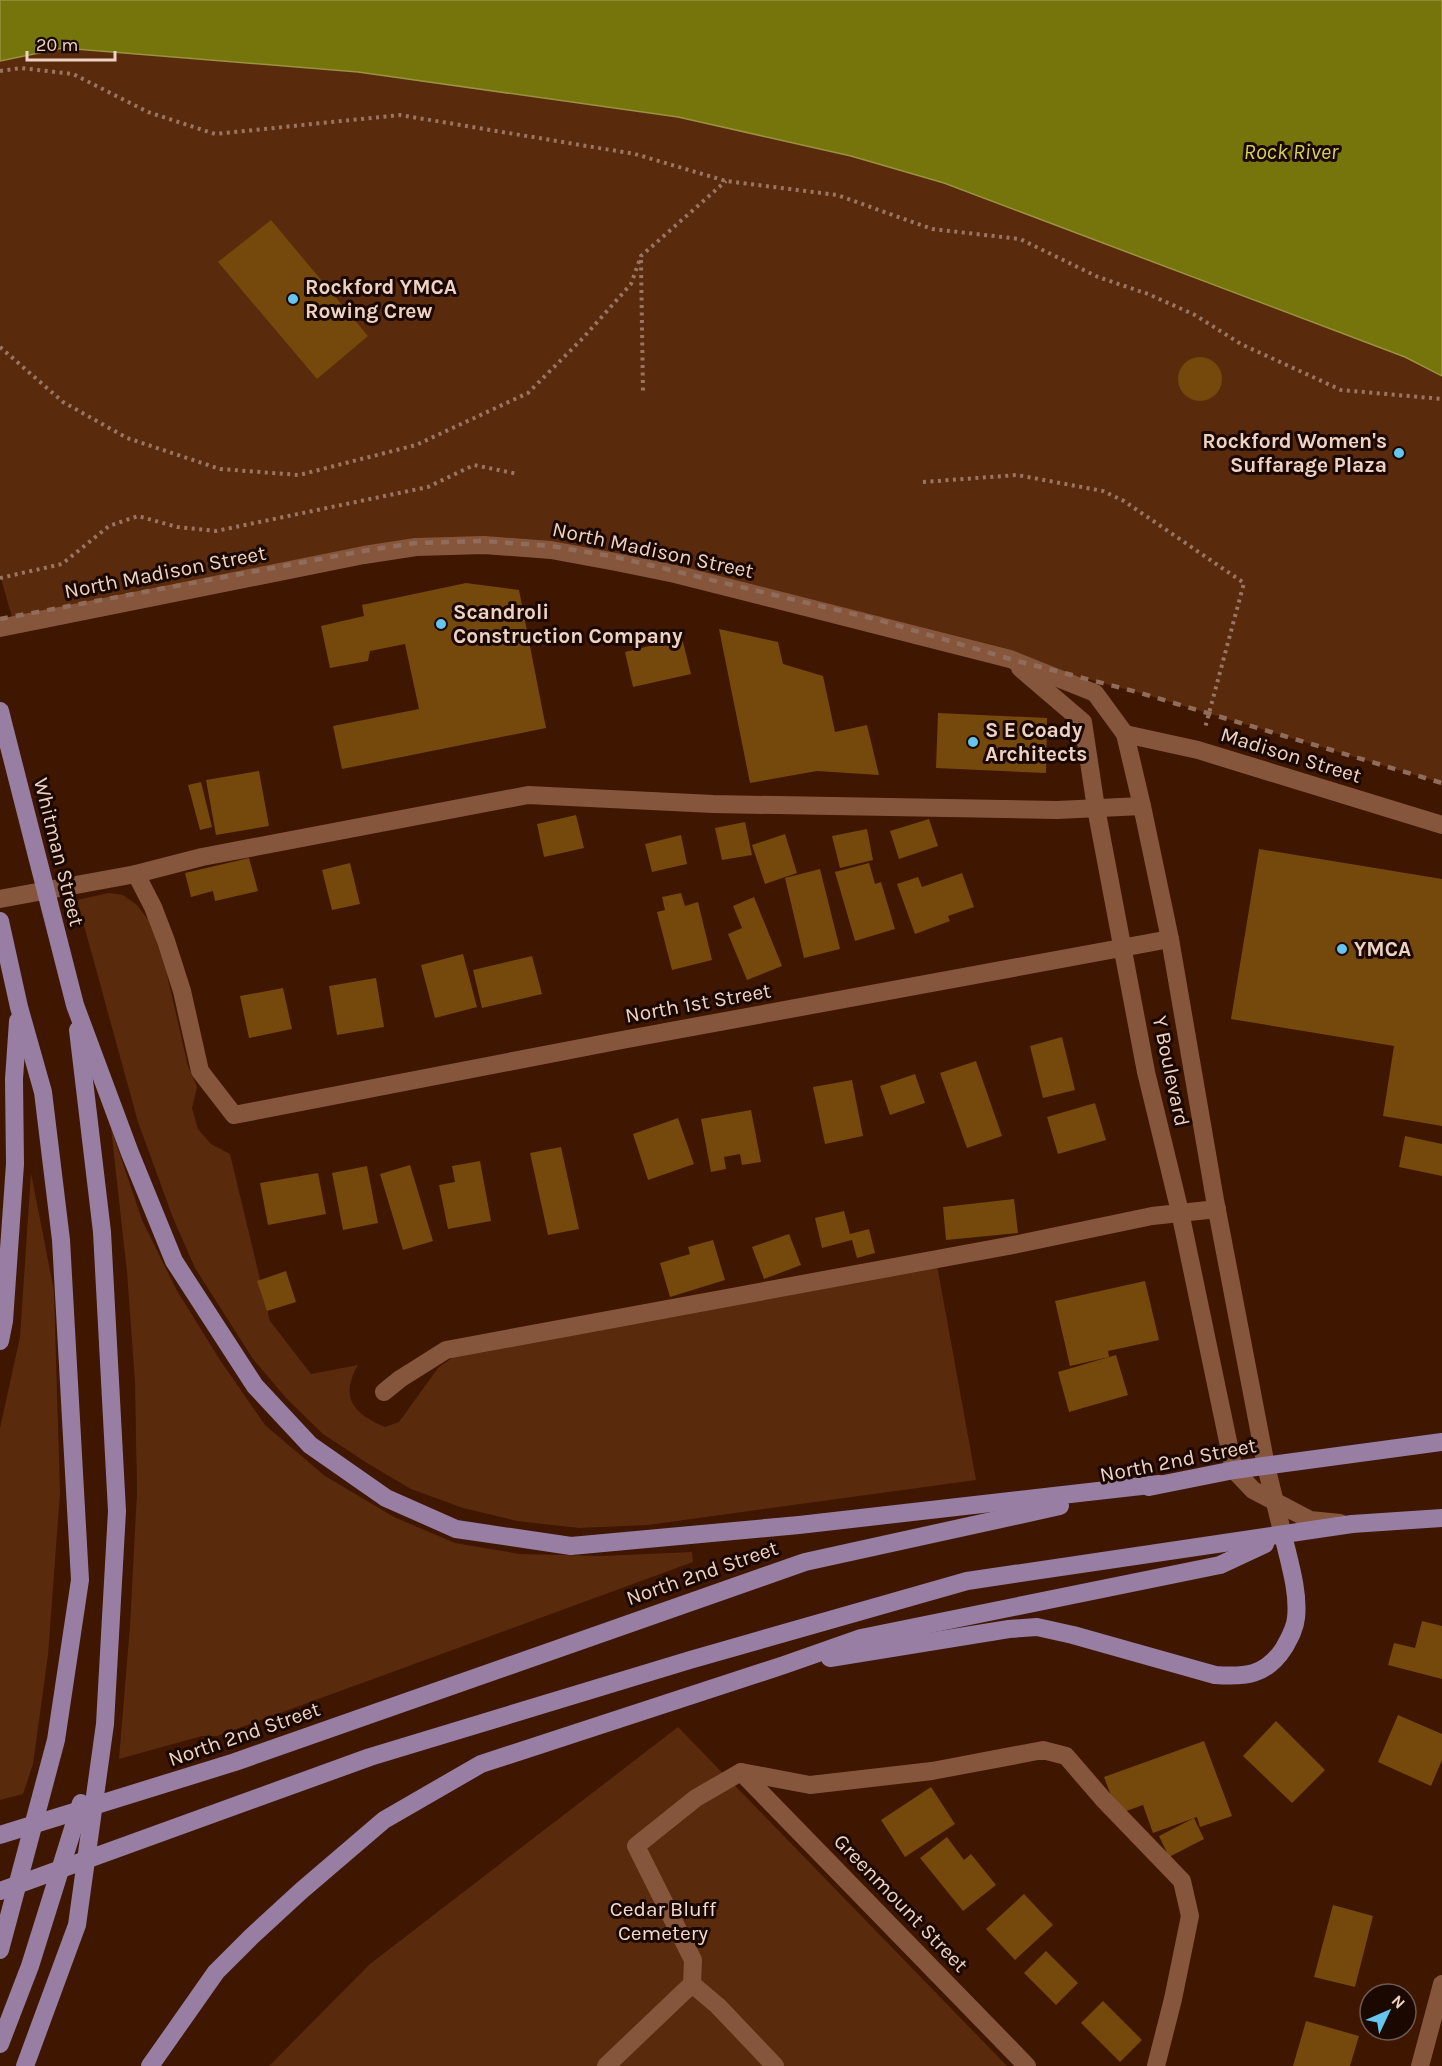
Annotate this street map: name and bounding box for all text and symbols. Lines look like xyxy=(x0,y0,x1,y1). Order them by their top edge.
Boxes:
scale bar xyxy=(27,24,116,62)
text: 20 m xyxy=(36,34,78,56)
water label: Rock River xyxy=(1244,139,1340,165)
place label: Rockford YMCA Rowing Crew xyxy=(305,275,457,323)
marker: Rockford YMCA Rowing Crew xyxy=(286,292,300,306)
place label: Rockford Women's Suffarage Plaza xyxy=(1202,429,1387,477)
marker: Rockford Women's Suffarage Plaza xyxy=(1392,446,1406,460)
street label: North Madison Street xyxy=(550,517,756,583)
street label: North Madison Street xyxy=(62,541,268,603)
place label: Scandroli Construction Company xyxy=(453,600,683,648)
marker: Scandroli Construction Company xyxy=(434,617,448,631)
place label: S E Coady Architects xyxy=(985,718,1087,766)
street label: Madison Street xyxy=(1218,722,1364,788)
marker: S E Coady Architects xyxy=(966,735,980,749)
street label: Whitman Street xyxy=(29,775,89,929)
place label: YMCA xyxy=(1354,937,1411,961)
marker: YMCA xyxy=(1335,942,1349,956)
street label: North 1st Street xyxy=(623,978,773,1028)
street label: Y Boulevard xyxy=(1148,1013,1194,1129)
street label: North 2nd Street xyxy=(1098,1433,1258,1487)
street label: North 2nd Street xyxy=(623,1536,781,1610)
street label: North 2nd Street xyxy=(165,1697,323,1771)
street label: Greenmount Street xyxy=(829,1829,973,1977)
park label: Cedar Bluff Cemetery xyxy=(610,1897,717,1945)
north arrow xyxy=(1358,1982,1418,2042)
text: N xyxy=(1388,1991,1409,2013)

